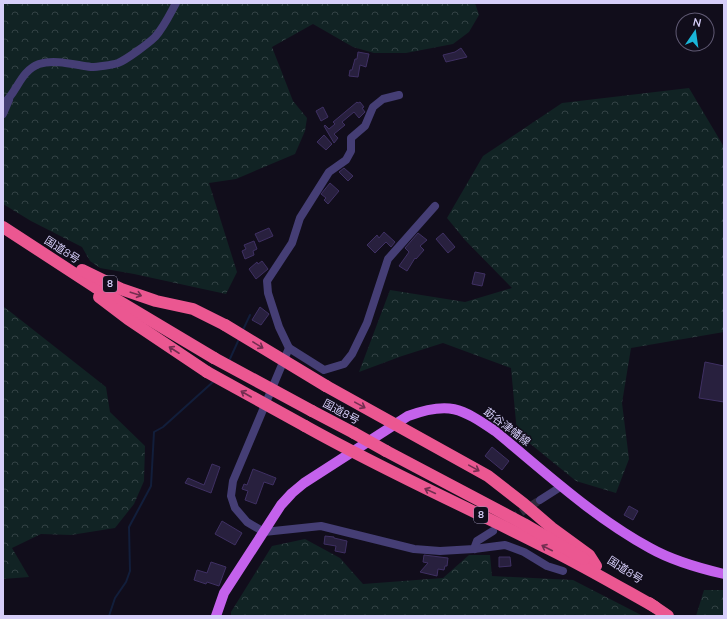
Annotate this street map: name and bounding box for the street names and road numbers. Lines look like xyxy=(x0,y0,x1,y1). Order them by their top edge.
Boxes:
street label: 国道8号 xyxy=(41,233,83,267)
road number: 8 xyxy=(103,276,117,292)
street label: 国道8号 xyxy=(320,396,362,428)
street label: 莇谷津幡線 xyxy=(481,404,533,450)
road number: 8 xyxy=(474,507,488,523)
street label: 国道8号 xyxy=(604,553,646,587)

